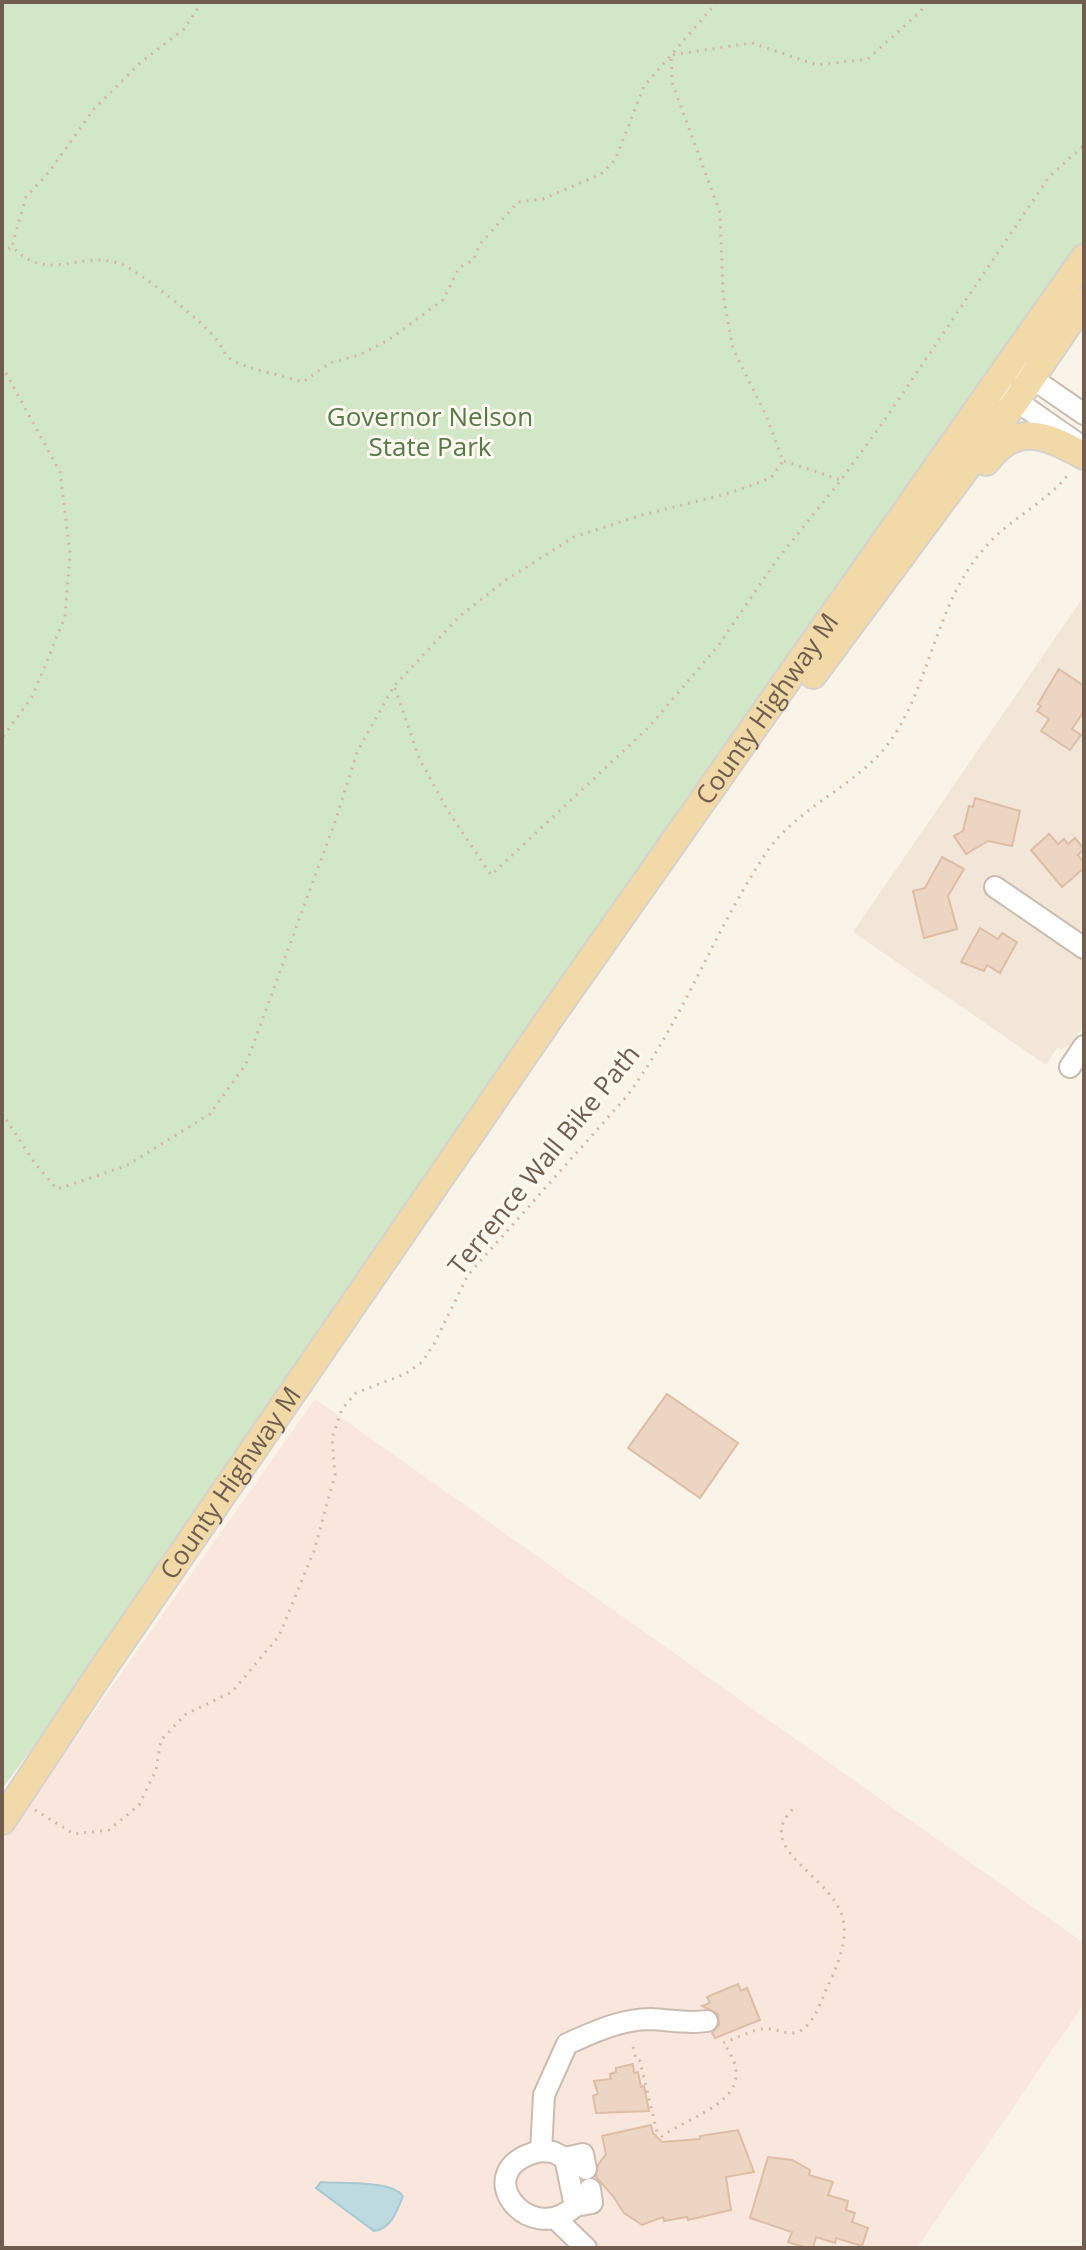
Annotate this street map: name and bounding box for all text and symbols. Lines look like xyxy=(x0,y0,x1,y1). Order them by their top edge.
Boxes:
park label: Governor Nelson State Park xyxy=(327,398,533,464)
street label: County Highway M xyxy=(686,605,846,811)
street label: Terrence Wall Bike Path xyxy=(439,1037,647,1282)
street label: County Highway M xyxy=(151,1379,309,1586)

